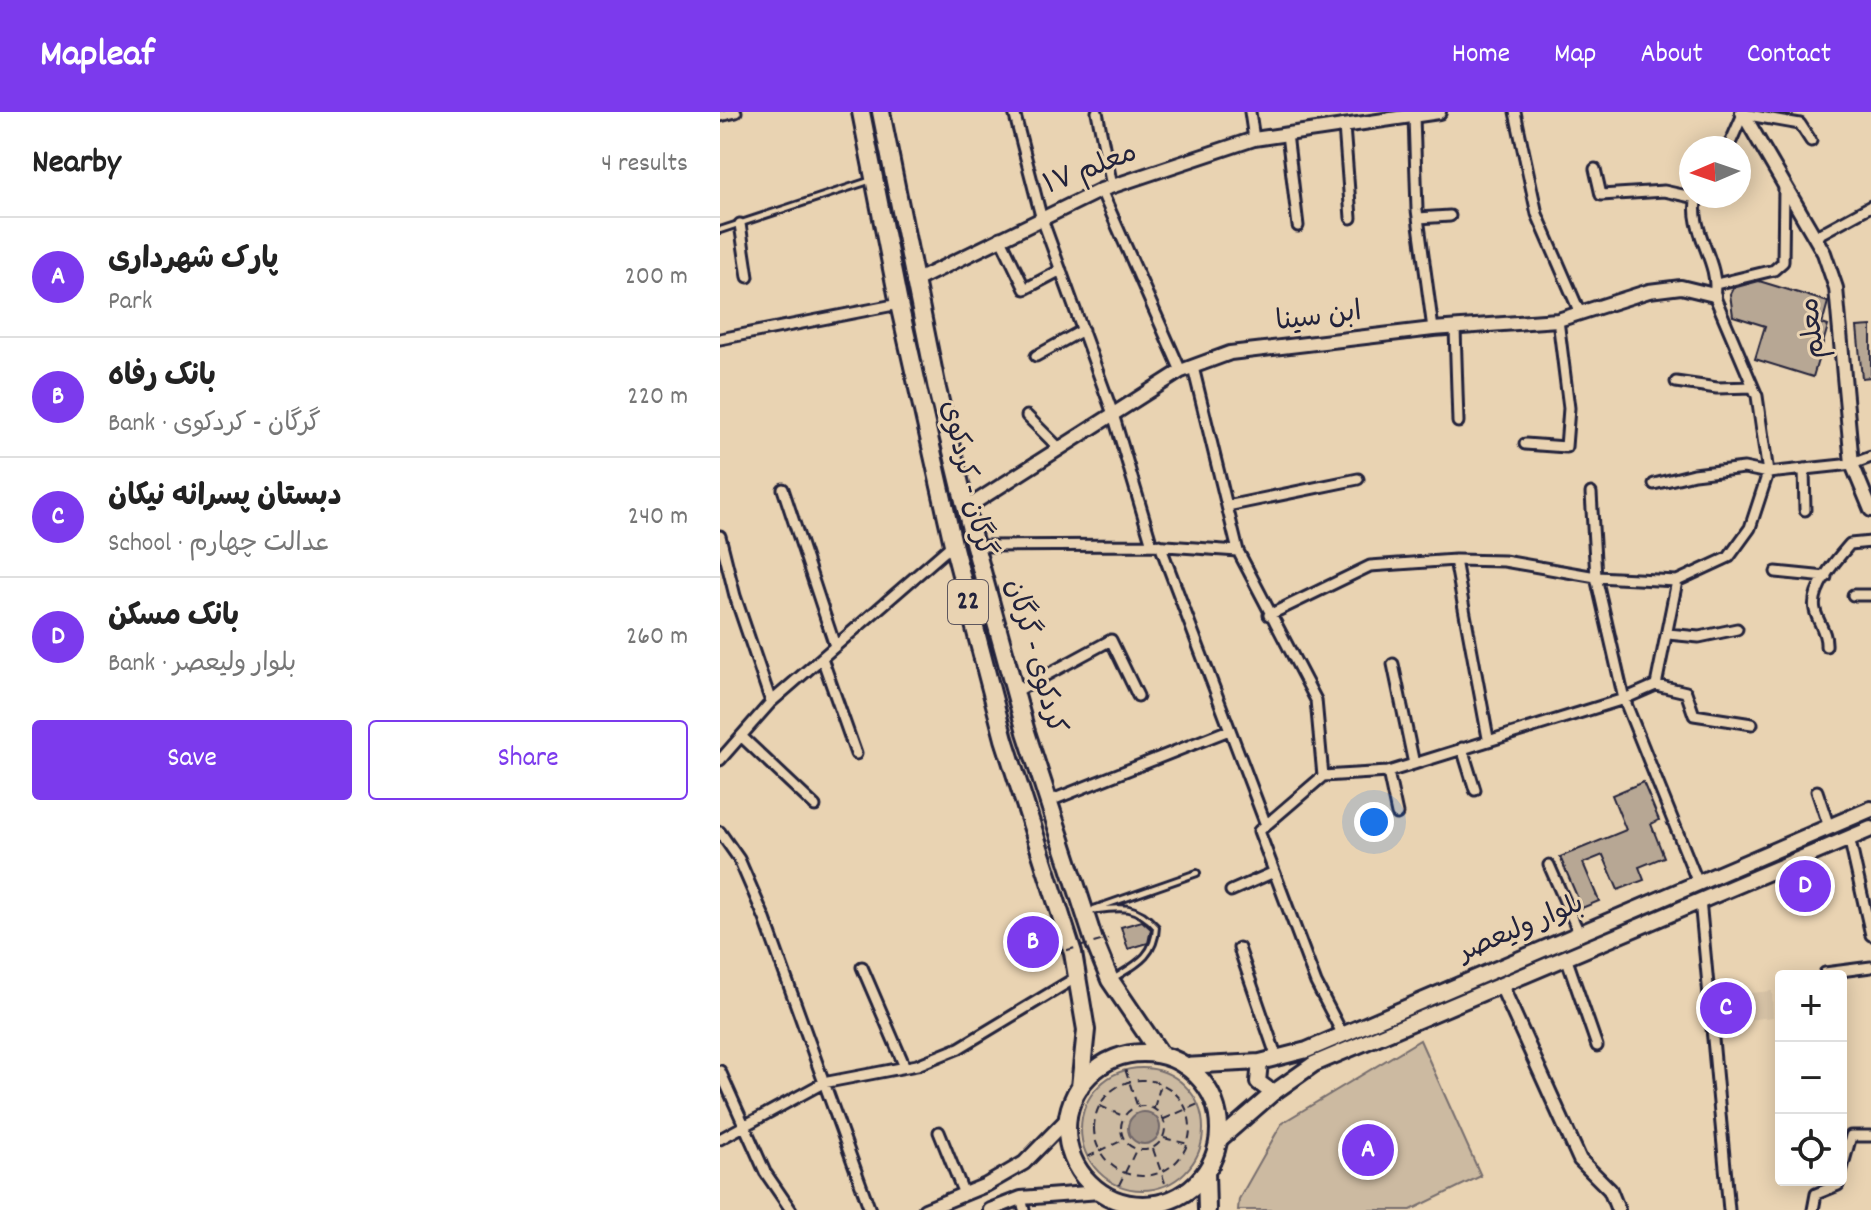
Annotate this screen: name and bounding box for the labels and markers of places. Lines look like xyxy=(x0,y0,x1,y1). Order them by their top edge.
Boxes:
pin: D xyxy=(1779,856,1831,916)
pin: B xyxy=(1007,912,1059,972)
pin: C xyxy=(1700,978,1752,1038)
pin: A xyxy=(1342,1120,1394,1180)

